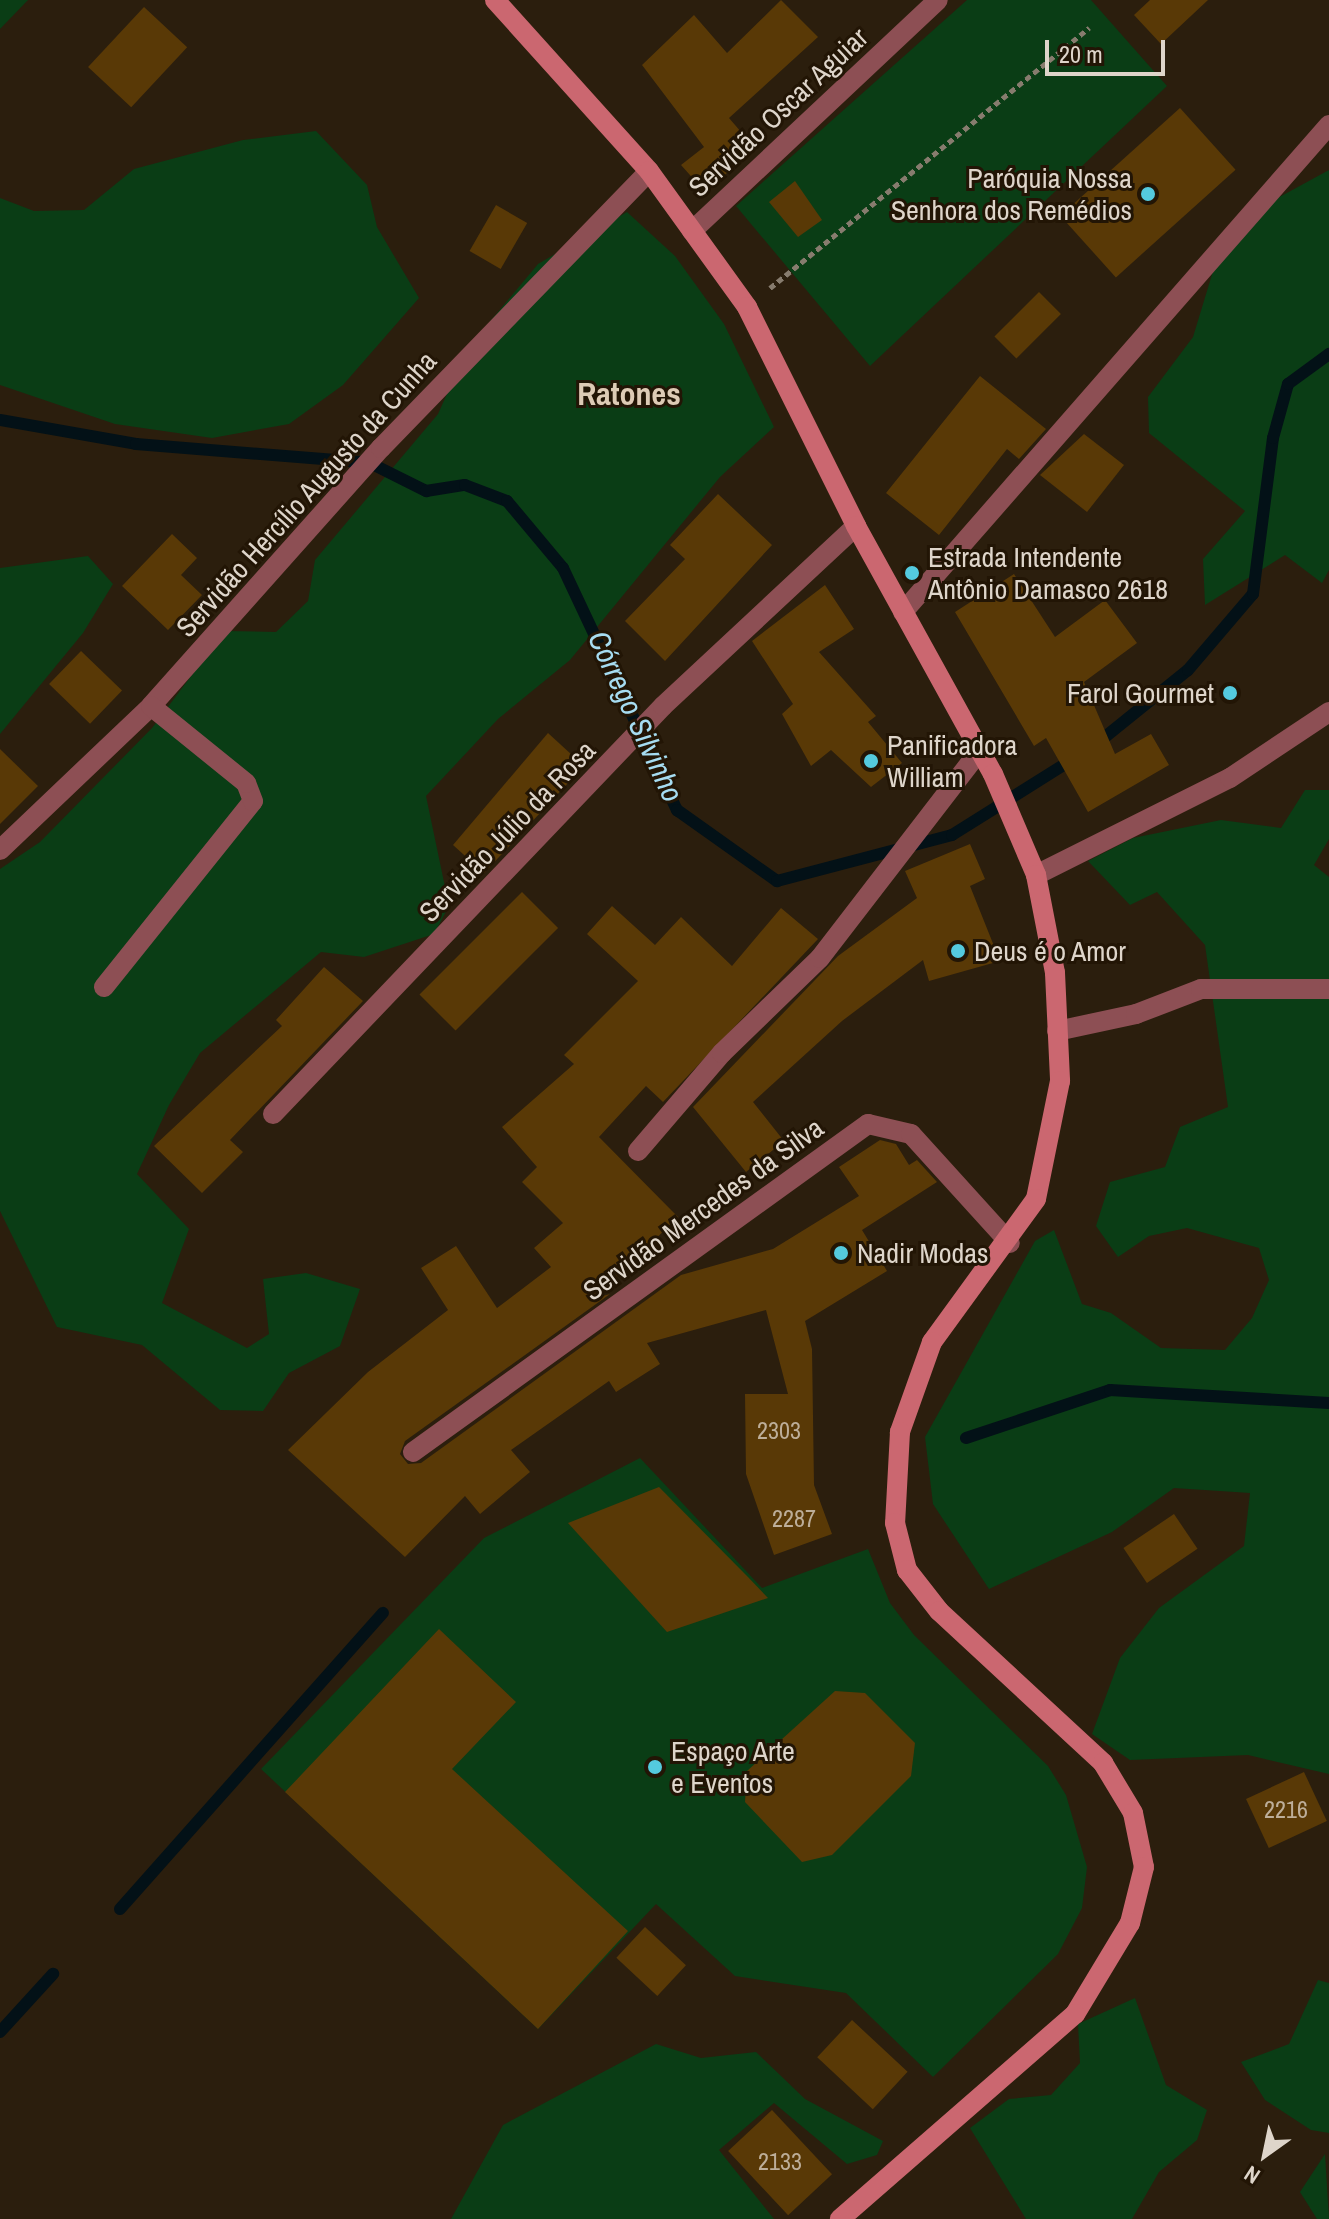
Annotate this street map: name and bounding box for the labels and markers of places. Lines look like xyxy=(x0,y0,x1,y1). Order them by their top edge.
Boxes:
place label: Paróquia Nossa Senhora dos Remédios xyxy=(891,161,1132,227)
marker: Paróquia Nossa Senhora dos Remédios xyxy=(1139,185,1157,203)
place label: Estrada Intendente Antônio Damasco 2618 xyxy=(928,540,1168,606)
marker: Estrada Intendente Antônio Damasco 2618 xyxy=(903,564,921,582)
place label: Farol Gourmet xyxy=(1067,676,1214,710)
marker: Farol Gourmet xyxy=(1221,684,1239,702)
place label: Panificadora William xyxy=(887,728,1017,794)
marker: Panificadora William xyxy=(862,752,880,770)
place label: Deus é o Amor xyxy=(974,934,1127,968)
marker: Deus é o Amor xyxy=(949,942,967,960)
place label: Nadir Modas xyxy=(857,1236,988,1270)
marker: Nadir Modas xyxy=(832,1244,850,1262)
place label: Espaço Arte e Eventos xyxy=(671,1734,796,1800)
marker: Espaço Arte e Eventos xyxy=(646,1758,664,1776)

